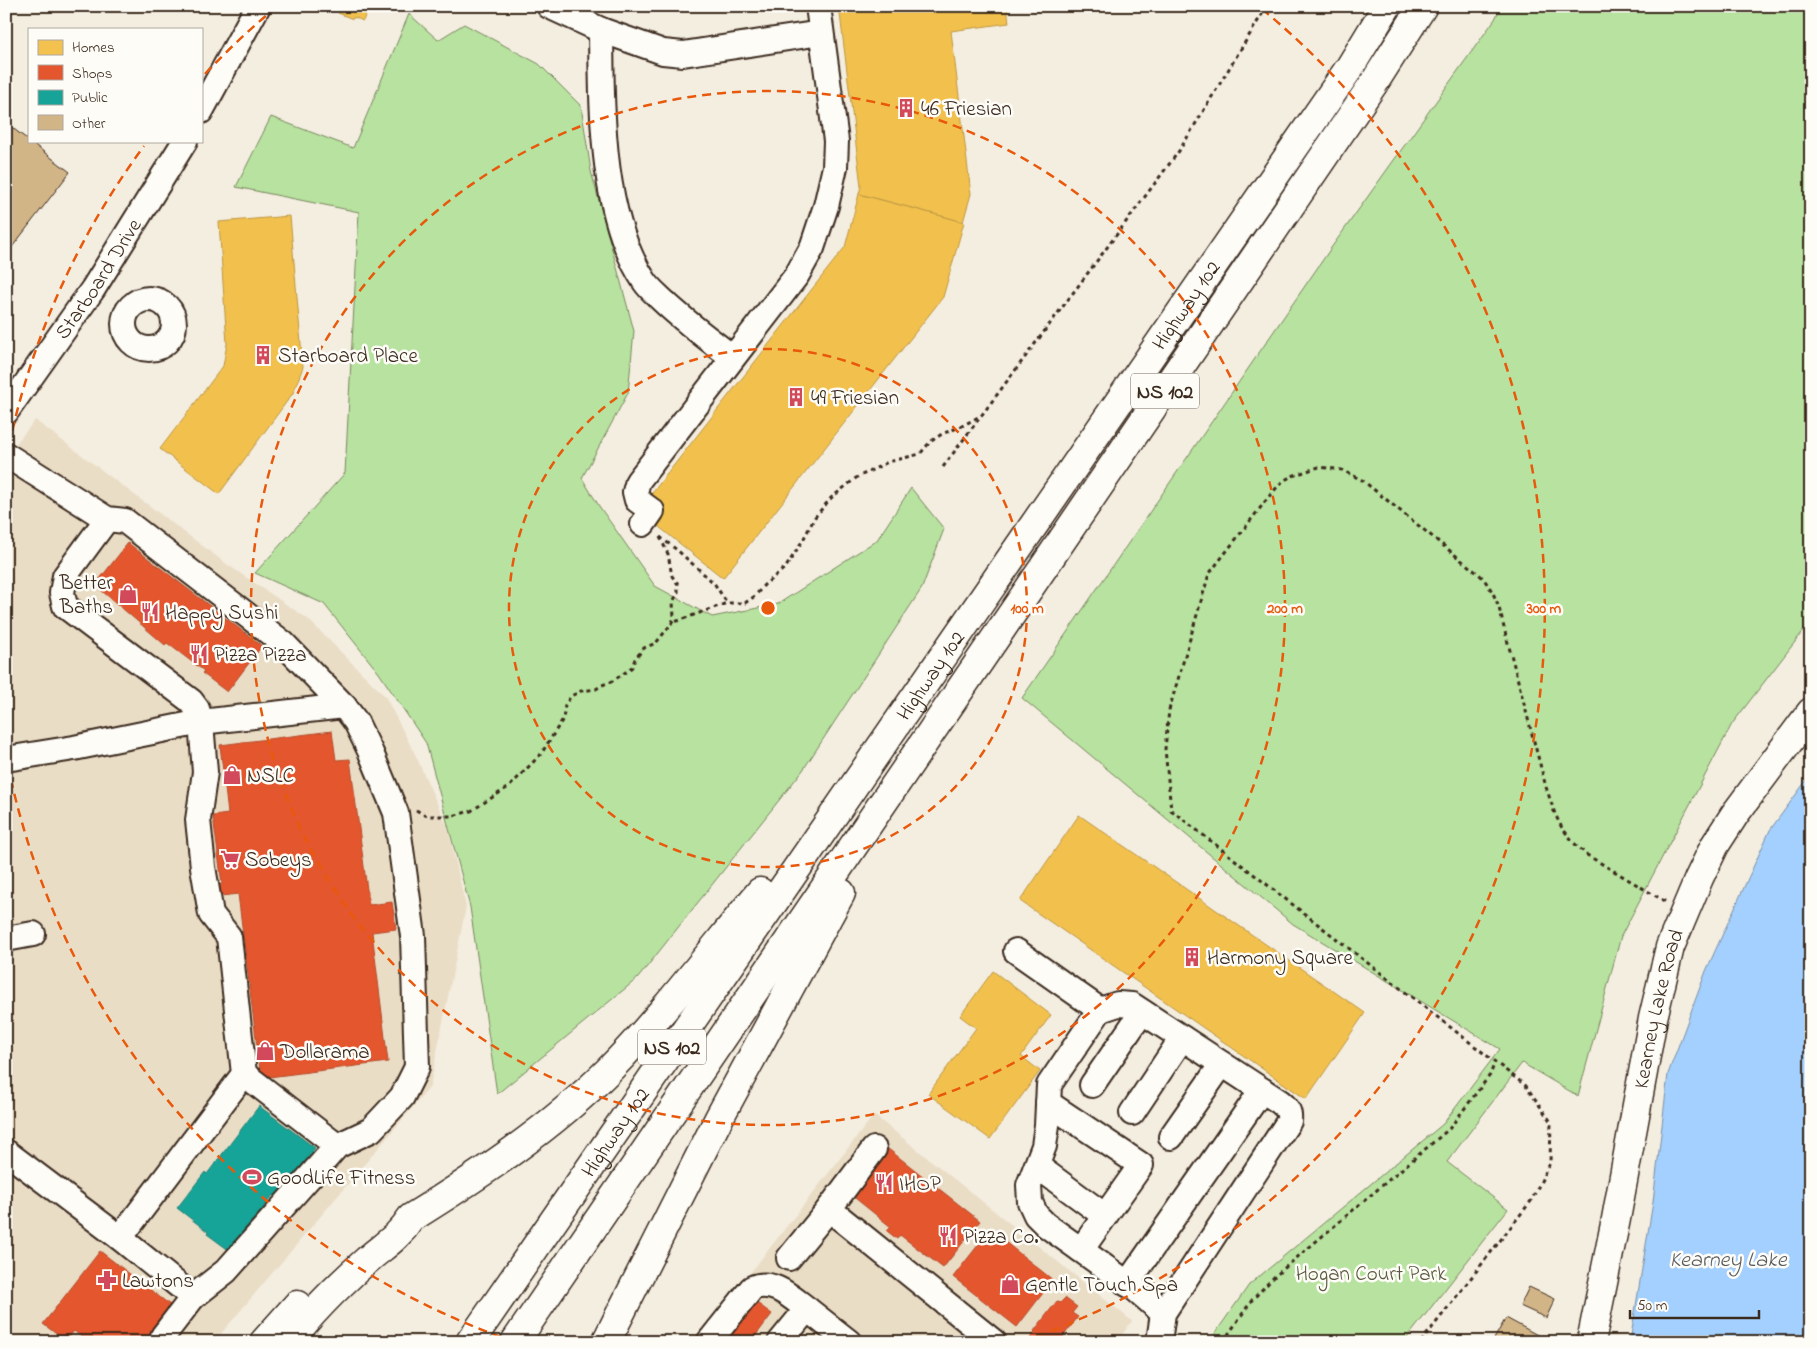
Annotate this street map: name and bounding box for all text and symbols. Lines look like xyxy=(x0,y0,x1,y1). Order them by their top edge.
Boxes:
legend xyxy=(28,28,202,142)
text: Homes xyxy=(72,37,115,59)
text: Shops xyxy=(72,63,112,85)
text: Public xyxy=(72,87,108,109)
place label: 46 Friesian xyxy=(921,95,1012,125)
building icon: 46 Friesian xyxy=(895,97,917,119)
text: Other xyxy=(72,113,106,135)
street label: Starboard Drive xyxy=(49,213,150,346)
street label: Highway 102 xyxy=(1146,255,1229,357)
place label: Starboard Place xyxy=(278,342,418,372)
building icon: Starboard Place xyxy=(252,344,274,366)
road number: NS 102 xyxy=(1131,374,1199,408)
place label: 49 Friesian xyxy=(811,384,899,414)
building icon: 49 Friesian xyxy=(785,386,807,408)
place label: Better Baths xyxy=(58,569,113,623)
shop icon: Better Baths xyxy=(117,583,139,605)
text: 100 m xyxy=(1010,598,1044,620)
text: 200 m xyxy=(1266,598,1303,620)
text: 300 m xyxy=(1526,598,1562,620)
place label: Happy Sushi xyxy=(165,599,278,631)
centre of rings xyxy=(759,599,777,617)
restaurant icon: Happy Sushi xyxy=(139,601,161,623)
street label: Highway 102 xyxy=(890,626,973,727)
place label: Pizza Pizza xyxy=(214,641,306,671)
restaurant icon: Pizza Pizza xyxy=(188,643,210,665)
place label: NSLC xyxy=(247,762,294,792)
shop icon: NSLC xyxy=(221,764,243,786)
place label: Sobeys xyxy=(245,846,312,878)
supermarket icon: Sobeys xyxy=(219,848,241,870)
street label: Kearney Lake Road xyxy=(1627,925,1693,1091)
place label: Harmony Square xyxy=(1207,944,1354,976)
building icon: Harmony Square xyxy=(1181,946,1203,968)
road number: NS 102 xyxy=(638,1030,706,1064)
place label: Dollarama xyxy=(279,1038,370,1068)
shop icon: Dollarama xyxy=(254,1040,276,1062)
street label: Highway 102 xyxy=(575,1082,658,1184)
place label: GoodLife Fitness xyxy=(267,1164,415,1194)
sports icon: GoodLife Fitness xyxy=(241,1166,263,1188)
place label: IHOP xyxy=(899,1170,941,1200)
restaurant icon: IHOP xyxy=(873,1172,895,1194)
place label: Pizza Co. xyxy=(963,1223,1039,1253)
restaurant icon: Pizza Co. xyxy=(937,1225,959,1247)
water label: Kearney Lake xyxy=(1669,1245,1788,1277)
park label: Hogan Court Park xyxy=(1296,1260,1447,1292)
place label: Lawtons xyxy=(122,1267,194,1297)
pharmacy icon: Lawtons xyxy=(96,1269,118,1291)
place label: Gentle Touch Spa xyxy=(1025,1271,1178,1301)
shop icon: Gentle Touch Spa xyxy=(999,1273,1021,1295)
scale bar xyxy=(1630,1288,1758,1320)
text: 50 m xyxy=(1637,1295,1668,1317)

